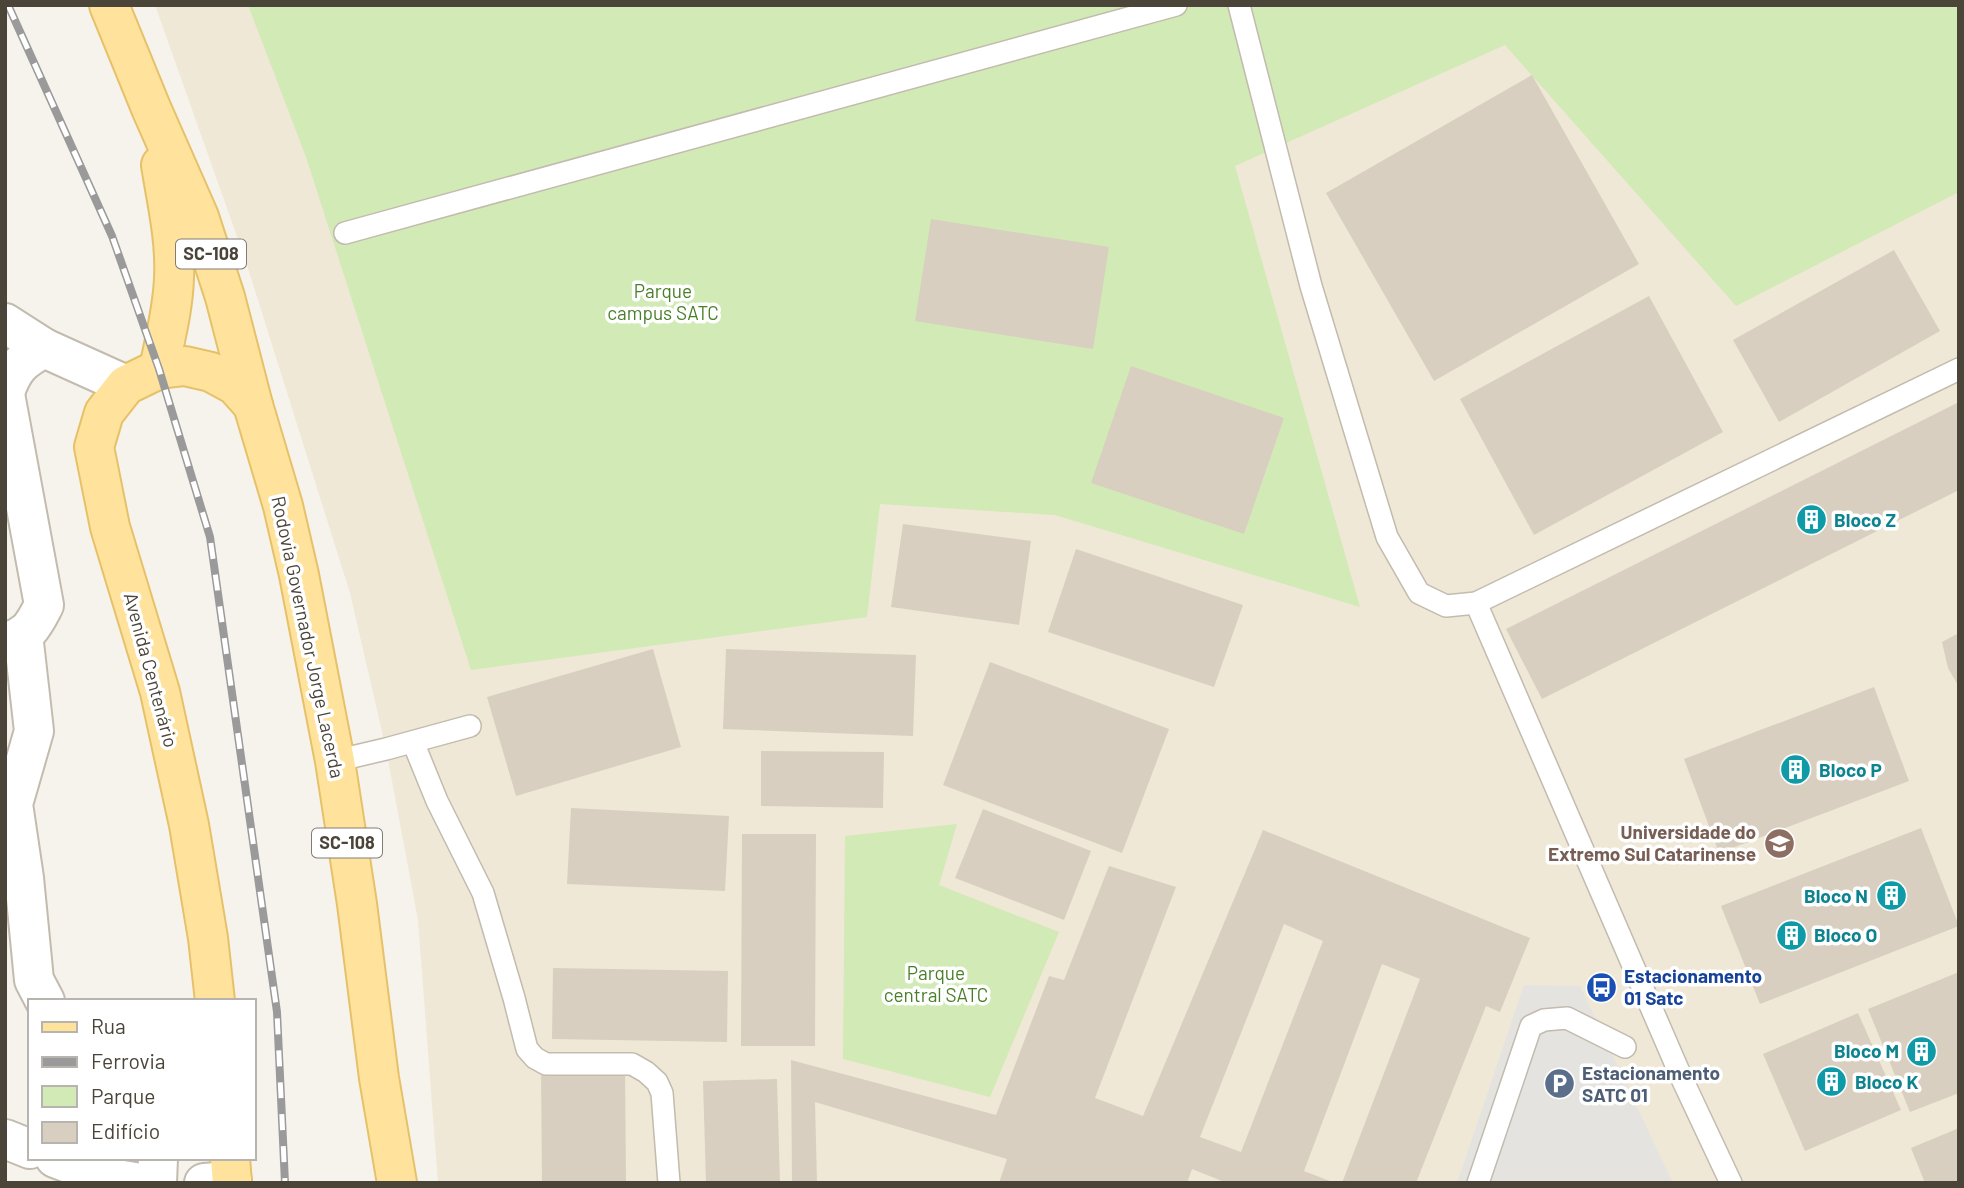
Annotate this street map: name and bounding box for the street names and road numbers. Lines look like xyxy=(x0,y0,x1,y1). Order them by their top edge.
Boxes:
road number: SC-108 xyxy=(176,240,246,268)
street label: Rodovia Governador Jorge Lacerda xyxy=(267,494,350,780)
street label: Avenida Centenário xyxy=(120,590,183,750)
road number: SC-108 xyxy=(312,828,382,858)

